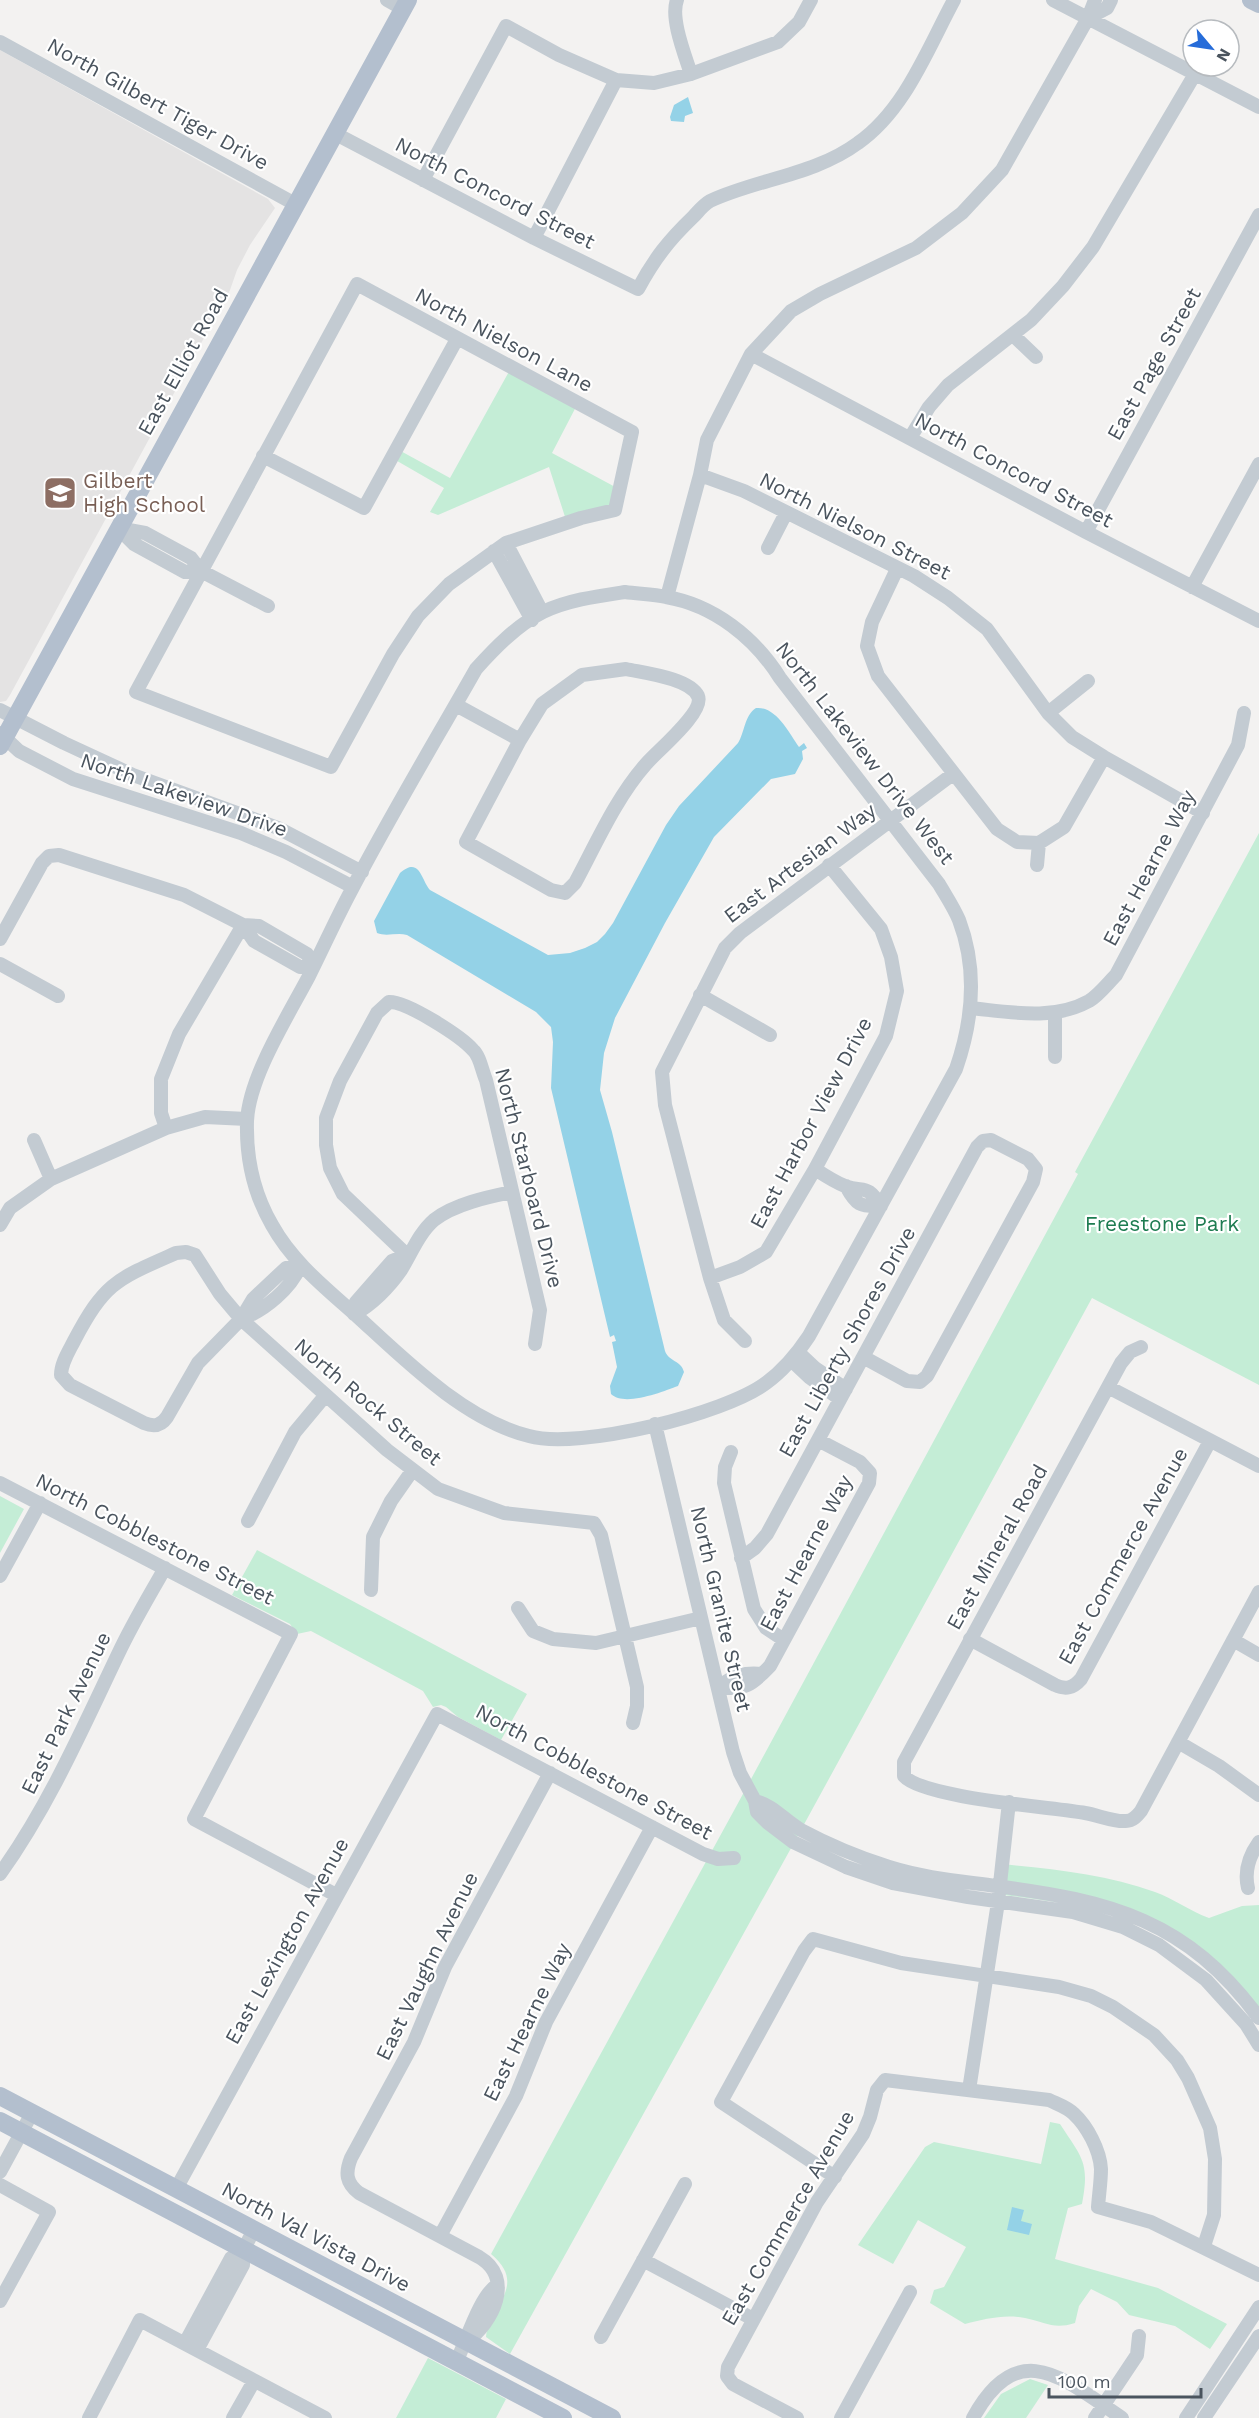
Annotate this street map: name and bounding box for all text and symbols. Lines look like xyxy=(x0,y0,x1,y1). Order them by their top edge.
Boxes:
north arrow xyxy=(1181,18,1241,78)
street label: North Gilbert Tiger Drive xyxy=(43,32,273,175)
text: N xyxy=(1212,45,1235,65)
street label: North Concord Street xyxy=(391,131,599,254)
street label: North Nielson Lane xyxy=(411,282,597,397)
street label: East Page Street xyxy=(1101,283,1206,444)
street label: East Elliot Road xyxy=(132,284,233,439)
street label: North Concord Street xyxy=(911,407,1118,533)
street label: North Nielson Street xyxy=(755,466,955,585)
place label: Gilbert High School xyxy=(83,468,206,517)
school or university icon: Gilbert High School xyxy=(42,475,78,511)
street label: North Lakeview Drive West xyxy=(771,636,960,869)
street label: North Lakeview Drive xyxy=(77,747,291,842)
street label: East Hearne Way xyxy=(1097,785,1200,950)
street label: East Artesian Way xyxy=(719,797,881,928)
street label: East Harbor View Drive xyxy=(744,1013,877,1233)
street label: North Starboard Drive xyxy=(490,1065,569,1291)
park label: Freestone Park xyxy=(1085,1211,1239,1236)
street label: East Liberty Shores Drive xyxy=(773,1222,920,1461)
street label: North Rock Street xyxy=(290,1333,447,1471)
street label: East Commerce Avenue xyxy=(1052,1443,1193,1669)
street label: East Mineral Road xyxy=(941,1460,1052,1634)
street label: North Cobblestone Street xyxy=(32,1467,279,1610)
street label: East Hearne Way xyxy=(754,1470,857,1635)
street label: North Granite Street xyxy=(686,1504,757,1714)
street label: East Park Avenue xyxy=(15,1627,116,1798)
street label: North Cobblestone Street xyxy=(472,1698,717,1845)
street label: East Lexington Avenue xyxy=(219,1833,354,2048)
street label: East Vaughn Avenue xyxy=(370,1867,483,2064)
street label: East Hearne Way xyxy=(477,1938,576,2105)
street label: East Commerce Avenue xyxy=(716,2106,859,2330)
street label: North Val Vista Drive xyxy=(218,2176,415,2297)
scale bar xyxy=(1049,2361,1200,2399)
text: 100 m xyxy=(1058,2371,1111,2392)

